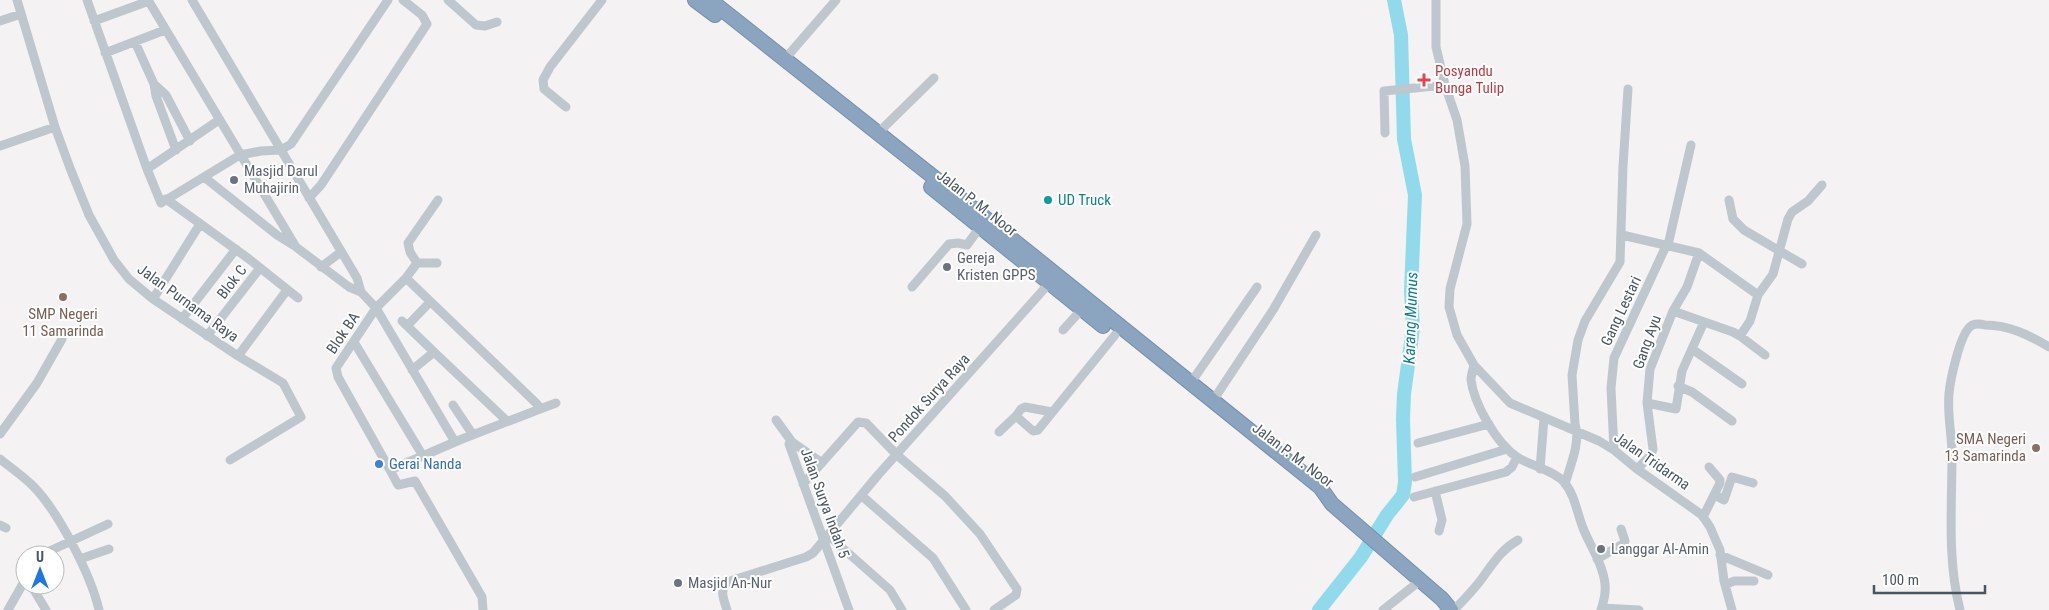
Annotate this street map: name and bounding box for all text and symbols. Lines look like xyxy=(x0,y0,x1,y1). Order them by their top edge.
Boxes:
place label: Posyandu Bunga Tulip xyxy=(1435,62,1504,97)
marker: Posyandu Bunga Tulip xyxy=(1417,73,1431,87)
place label: Masjid Darul Muhajirin xyxy=(244,162,318,197)
street label: Jalan P. M. Noor xyxy=(933,166,1021,240)
marker: Masjid Darul Muhajirin xyxy=(228,174,240,186)
place label: UD Truck xyxy=(1058,191,1111,209)
marker: UD Truck xyxy=(1042,194,1054,206)
place label: Gereja Kristen GPPS xyxy=(957,249,1036,284)
street label: Jalan Purnama Raya xyxy=(134,260,242,346)
marker: Gereja Kristen GPPS xyxy=(941,261,953,273)
street label: Blok C xyxy=(213,262,251,302)
water label: Karang Mumus xyxy=(1399,272,1422,364)
street label: Gang Lestari xyxy=(1597,273,1645,349)
marker: SMP Negeri 11 Samarinda xyxy=(57,291,69,303)
place label: SMP Negeri 11 Samarinda xyxy=(22,305,104,340)
street label: Blok BA xyxy=(323,309,364,357)
street label: Gang Ayu xyxy=(1629,313,1665,371)
street label: Pondok Surya Raya xyxy=(884,350,974,446)
street label: Jalan P. M. Noor xyxy=(1249,419,1337,492)
street label: Jalan Tridarma xyxy=(1611,428,1693,494)
place label: SMA Negeri 13 Samarinda xyxy=(1944,430,2026,465)
marker: SMA Negeri 13 Samarinda xyxy=(2030,442,2042,454)
street label: Jalan Surya Indah 5 xyxy=(797,445,853,561)
place label: Gerai Nanda xyxy=(389,455,462,473)
marker: Gerai Nanda xyxy=(373,458,385,470)
place label: Langgar Al-Amin xyxy=(1611,540,1709,558)
marker: Langgar Al-Amin xyxy=(1595,543,1607,555)
north arrow xyxy=(15,545,65,595)
text: U xyxy=(36,549,44,565)
scale bar xyxy=(1874,562,1985,594)
text: 100 m xyxy=(1882,571,1919,589)
place label: Masjid An-Nur xyxy=(688,574,772,592)
marker: Masjid An-Nur xyxy=(672,577,684,589)

